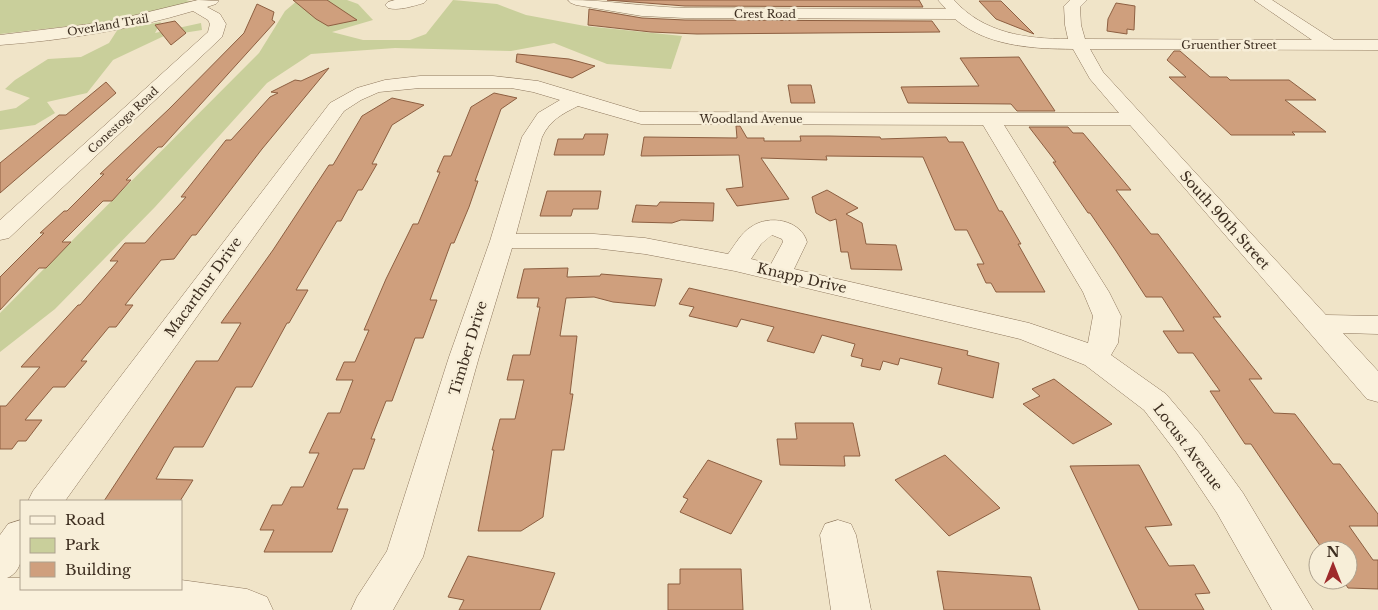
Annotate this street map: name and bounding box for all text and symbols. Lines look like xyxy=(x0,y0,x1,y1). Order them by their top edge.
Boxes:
street label: Crest Road xyxy=(734,7,796,21)
street label: Overland Trail xyxy=(66,11,150,39)
street label: Gruenther Street xyxy=(1181,38,1277,52)
street label: Conestoga Road xyxy=(85,83,162,156)
street label: Woodland Avenue xyxy=(698,112,803,126)
street label: South 90th Street xyxy=(1176,167,1275,274)
street label: Macarthur Drive xyxy=(161,233,245,341)
street label: Knapp Drive xyxy=(755,259,849,297)
street label: Timber Drive xyxy=(445,298,491,398)
street label: Locust Avenue xyxy=(1149,400,1227,494)
legend xyxy=(20,500,182,590)
text: Road xyxy=(65,510,105,529)
text: Park xyxy=(65,535,101,554)
north arrow xyxy=(1308,540,1358,590)
text: N xyxy=(1326,543,1340,561)
text: Building xyxy=(65,560,132,579)

